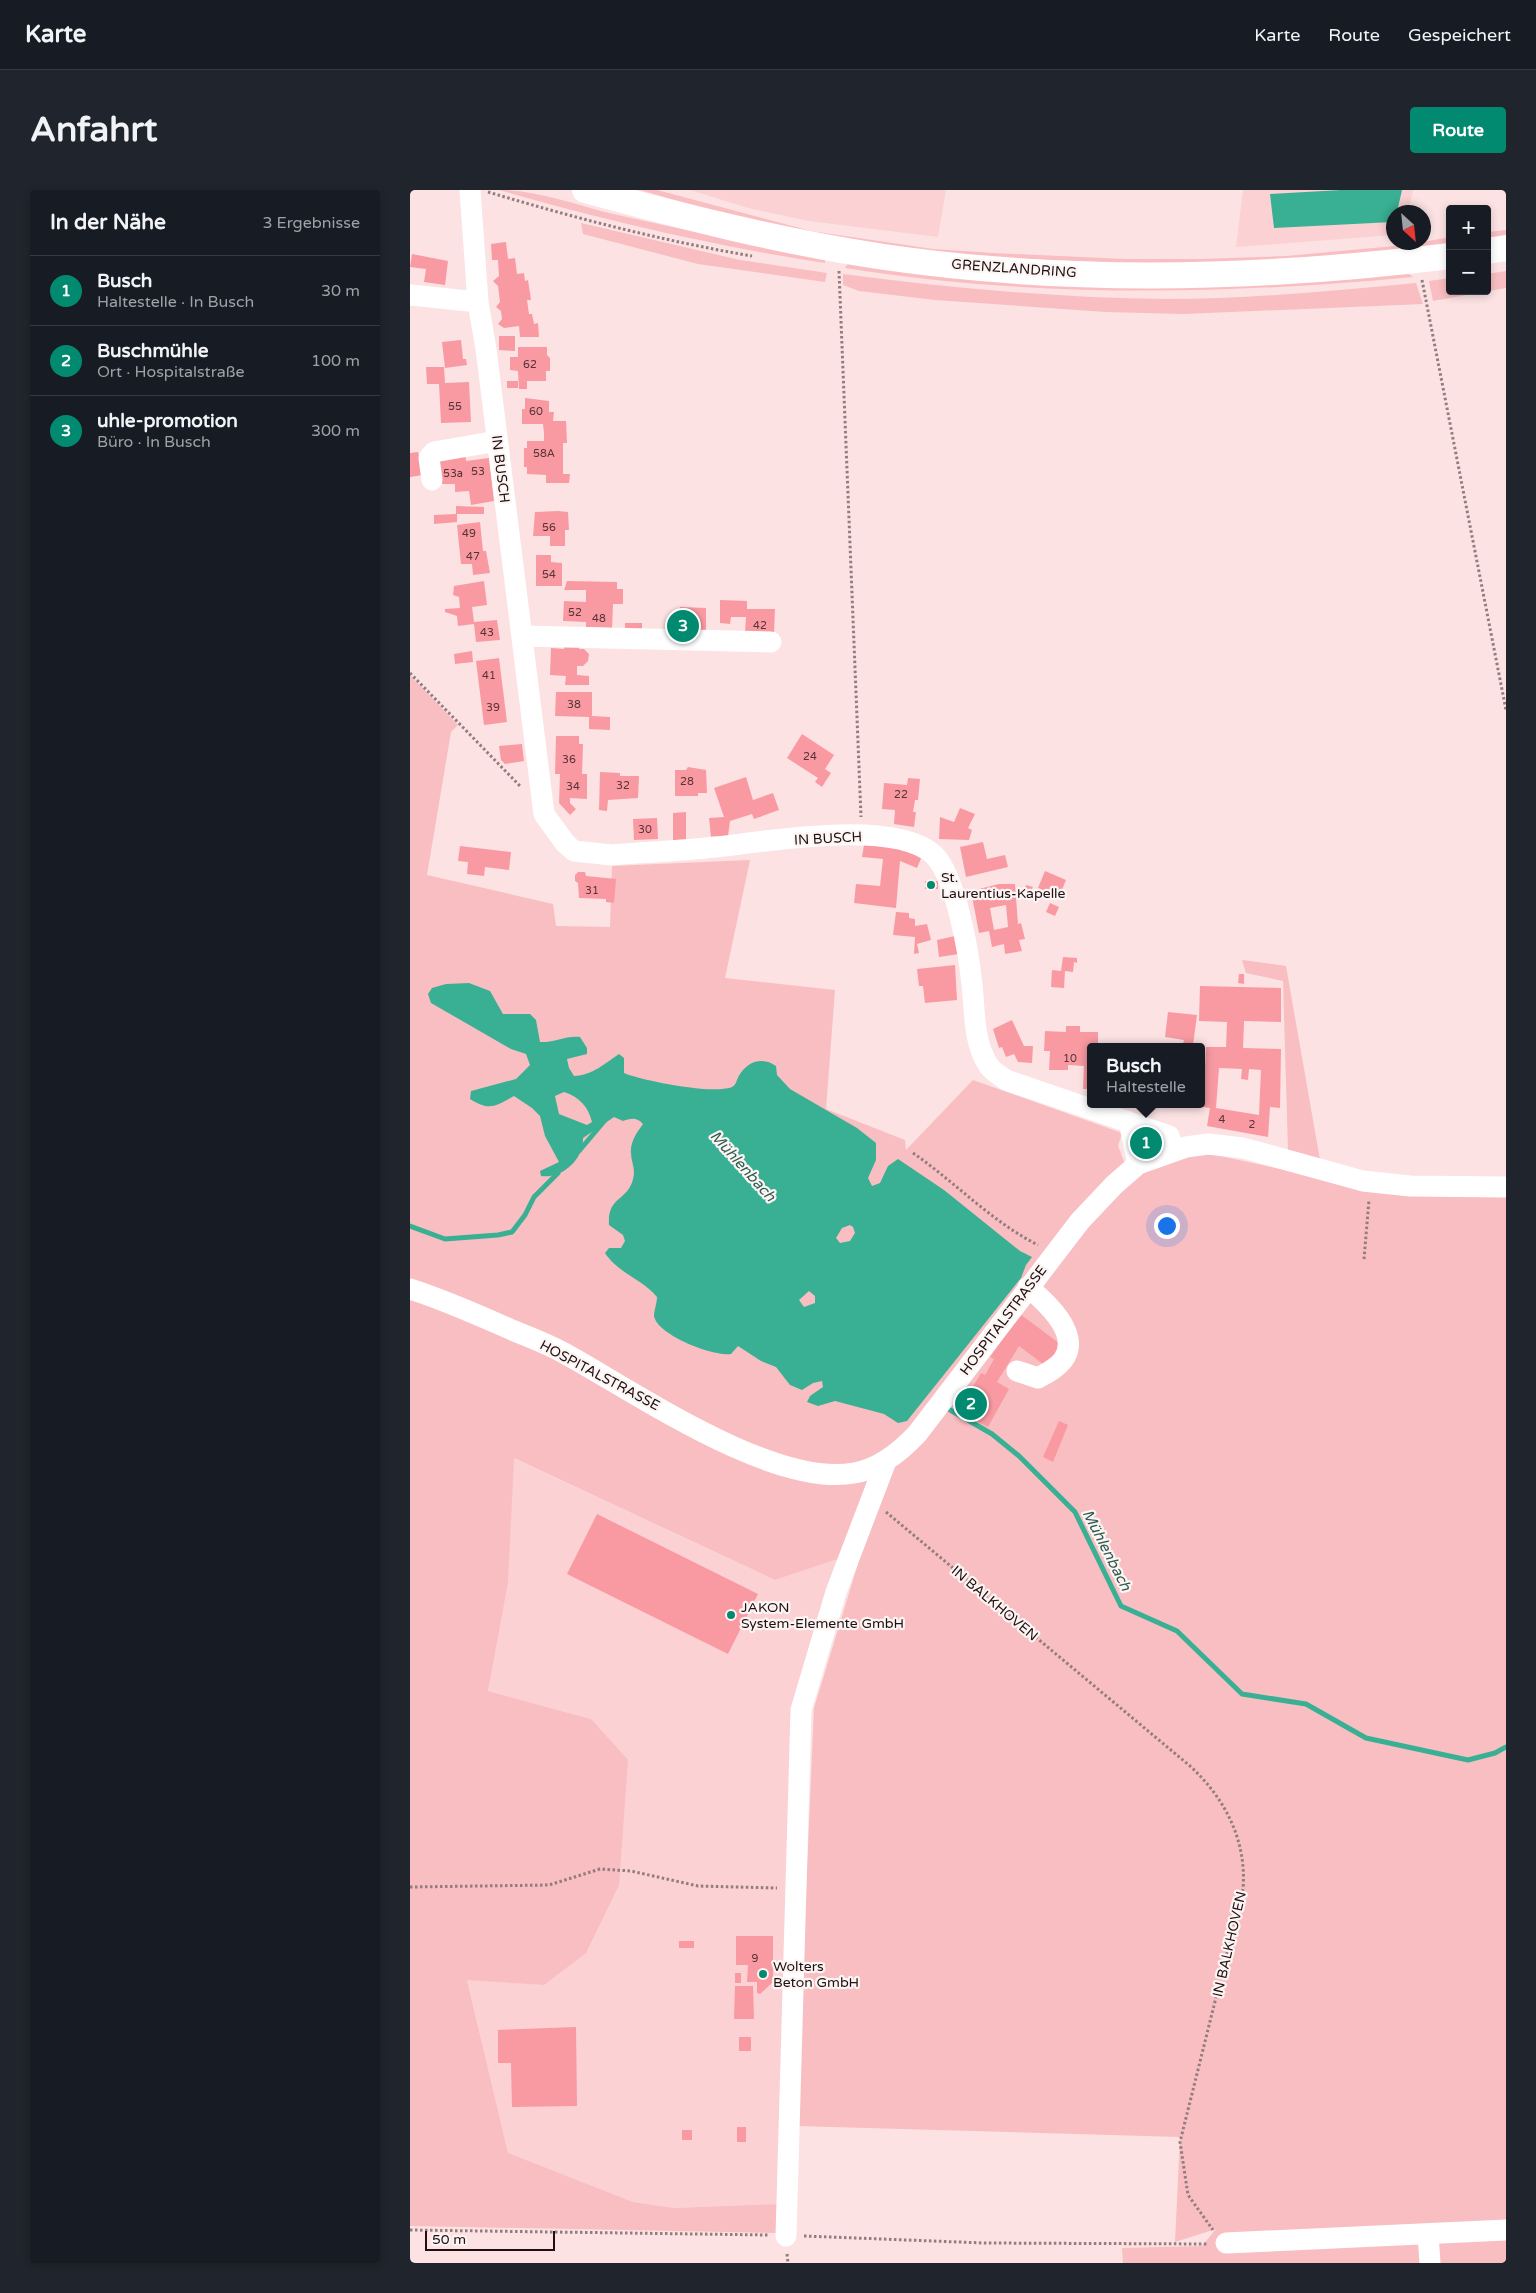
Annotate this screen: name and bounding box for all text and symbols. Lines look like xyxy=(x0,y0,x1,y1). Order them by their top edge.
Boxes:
text: Karte xyxy=(25,20,86,49)
text: Karte xyxy=(1254,24,1300,46)
text: Route xyxy=(1328,24,1380,46)
text: Gespeichert xyxy=(1408,24,1511,46)
button: Route xyxy=(1410,107,1506,153)
text: Anfahrt xyxy=(30,109,157,151)
north arrow xyxy=(1386,205,1431,250)
map controls xyxy=(1446,205,1491,295)
button: + xyxy=(1446,205,1491,250)
text: In der Nähe xyxy=(50,210,166,235)
text: 3 Ergebnisse xyxy=(262,213,360,233)
button: − xyxy=(1446,250,1491,295)
street label: GRENZLANDRING xyxy=(951,256,1077,281)
text: Busch xyxy=(97,270,152,292)
text: 1 xyxy=(61,281,71,301)
text: 30 m xyxy=(321,281,360,301)
text: Haltestelle · In Busch xyxy=(97,292,254,312)
text: Buschmühle xyxy=(97,340,208,362)
text: 2 xyxy=(61,351,71,371)
text: 100 m xyxy=(311,351,360,371)
house number: 62 xyxy=(523,358,537,371)
text: Ort · Hospitalstraße xyxy=(97,362,245,382)
house number: 55 xyxy=(448,400,462,413)
house number: 60 xyxy=(529,405,543,418)
text: uhle-promotion xyxy=(97,410,238,432)
text: 3 xyxy=(61,421,71,441)
text: 300 m xyxy=(311,421,360,441)
text: Büro · In Busch xyxy=(97,432,211,452)
street label: IN BUSCH xyxy=(488,434,513,504)
house number: 58A xyxy=(533,447,555,460)
house number: 53 xyxy=(471,465,485,478)
house number: 53a xyxy=(443,467,463,480)
house number: 56 xyxy=(542,521,556,534)
house number: 49 xyxy=(462,527,476,540)
house number: 47 xyxy=(466,550,480,563)
house number: 54 xyxy=(542,568,556,581)
house number: 52 xyxy=(568,606,582,619)
pin: 3 xyxy=(667,607,699,645)
house number: 48 xyxy=(592,612,606,625)
house number: 42 xyxy=(753,619,767,632)
house number: 43 xyxy=(480,626,494,639)
house number: 41 xyxy=(482,669,496,682)
house number: 38 xyxy=(567,698,581,711)
house number: 39 xyxy=(486,701,500,714)
house number: 24 xyxy=(803,750,817,763)
house number: 36 xyxy=(562,753,576,766)
house number: 28 xyxy=(680,775,694,788)
house number: 32 xyxy=(616,779,630,792)
house number: 34 xyxy=(566,780,580,793)
house number: 22 xyxy=(894,788,908,801)
house number: 30 xyxy=(638,823,652,836)
street label: IN BUSCH xyxy=(794,828,862,849)
place label: St. Laurentius-Kapelle xyxy=(941,869,1066,902)
marker: St. Laurentius-Kapelle xyxy=(925,879,937,891)
house number: 31 xyxy=(585,884,599,897)
popup xyxy=(1087,1043,1205,1108)
house number: 10 xyxy=(1063,1052,1077,1065)
text: Busch xyxy=(1106,1055,1162,1077)
text: Haltestelle xyxy=(1106,1077,1186,1097)
house number: 4 xyxy=(1219,1113,1226,1126)
house number: 2 xyxy=(1249,1118,1256,1131)
pin: 1 xyxy=(1130,1124,1162,1162)
water label: Mühlenbach xyxy=(707,1127,780,1206)
your location xyxy=(1154,1213,1180,1239)
street label: HOSPITALSTRASSE xyxy=(956,1262,1050,1379)
street label: HOSPITALSTRASSE xyxy=(537,1337,663,1414)
pin: 2 xyxy=(955,1385,987,1423)
water label: Mühlenbach xyxy=(1079,1506,1136,1594)
street label: IN BALKHOVEN xyxy=(948,1562,1042,1645)
place label: JAKON System-Elemente GmbH xyxy=(741,1599,904,1632)
marker: JAKON System-Elemente GmbH xyxy=(725,1609,737,1621)
street label: IN BALKHOVEN xyxy=(1209,1890,1250,1999)
house number: 9 xyxy=(752,1952,759,1965)
place label: Wolters Beton GmbH xyxy=(773,1958,859,1991)
marker: Wolters Beton GmbH xyxy=(757,1968,769,1980)
scale bar xyxy=(425,2228,555,2251)
text: 50 m xyxy=(432,2231,466,2248)

